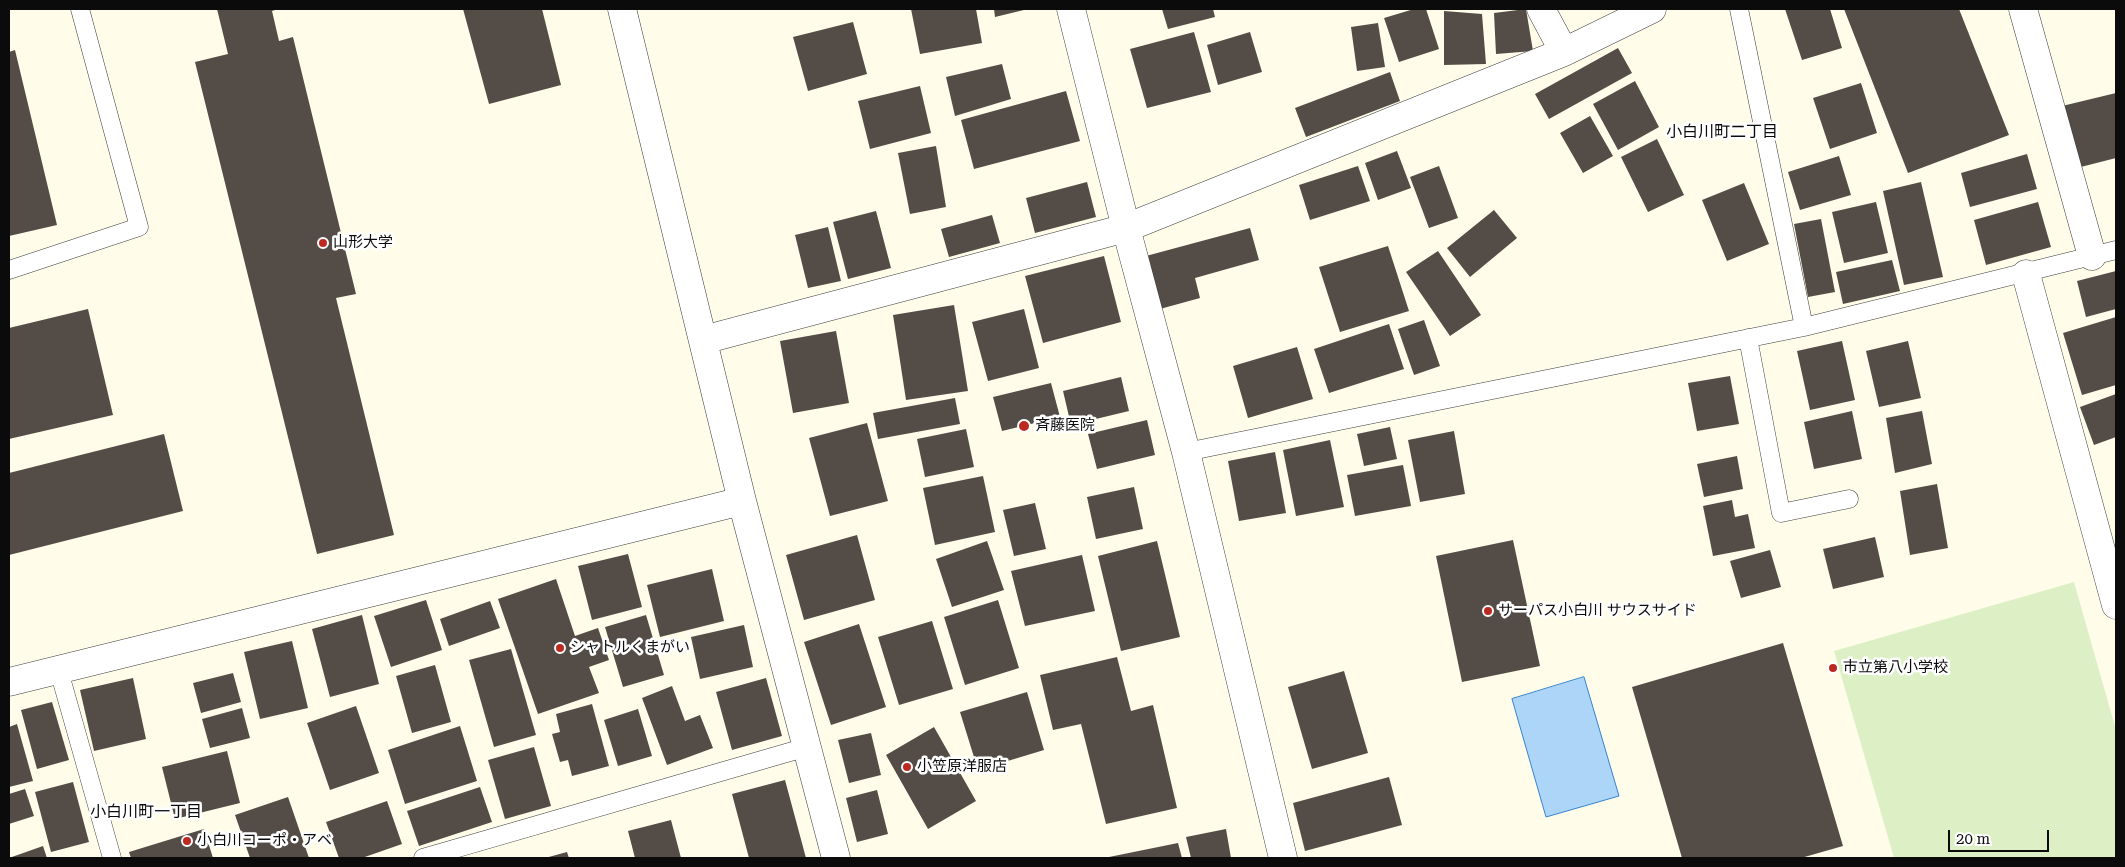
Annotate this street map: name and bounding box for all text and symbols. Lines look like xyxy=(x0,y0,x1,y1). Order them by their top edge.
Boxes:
district label: 小白川町二丁目 xyxy=(1666,122,1778,142)
place label: 山形大学 xyxy=(333,234,393,252)
marker: 山形大学 xyxy=(317,237,329,249)
place label: 斉藤医院 xyxy=(1035,417,1095,435)
marker: 斉藤医院 xyxy=(1017,419,1031,433)
place label: サーパス小白川 サウスサイド xyxy=(1498,602,1697,620)
marker: サーパス小白川 サウスサイド xyxy=(1482,605,1494,617)
place label: シャトルくまがい xyxy=(570,639,690,657)
marker: シャトルくまがい xyxy=(554,642,566,654)
place label: 市立第八小学校 xyxy=(1843,659,1948,677)
marker: 市立第八小学校 xyxy=(1827,662,1839,674)
place label: 小笠原洋服店 xyxy=(917,758,1007,776)
marker: 小笠原洋服店 xyxy=(901,761,913,773)
district label: 小白川町一丁目 xyxy=(90,802,202,822)
scale bar xyxy=(1950,820,2051,852)
text: 20 m xyxy=(1956,830,1990,848)
place label: 小白川コーポ・アベ xyxy=(197,832,332,850)
marker: 小白川コーポ・アベ xyxy=(181,835,193,847)

